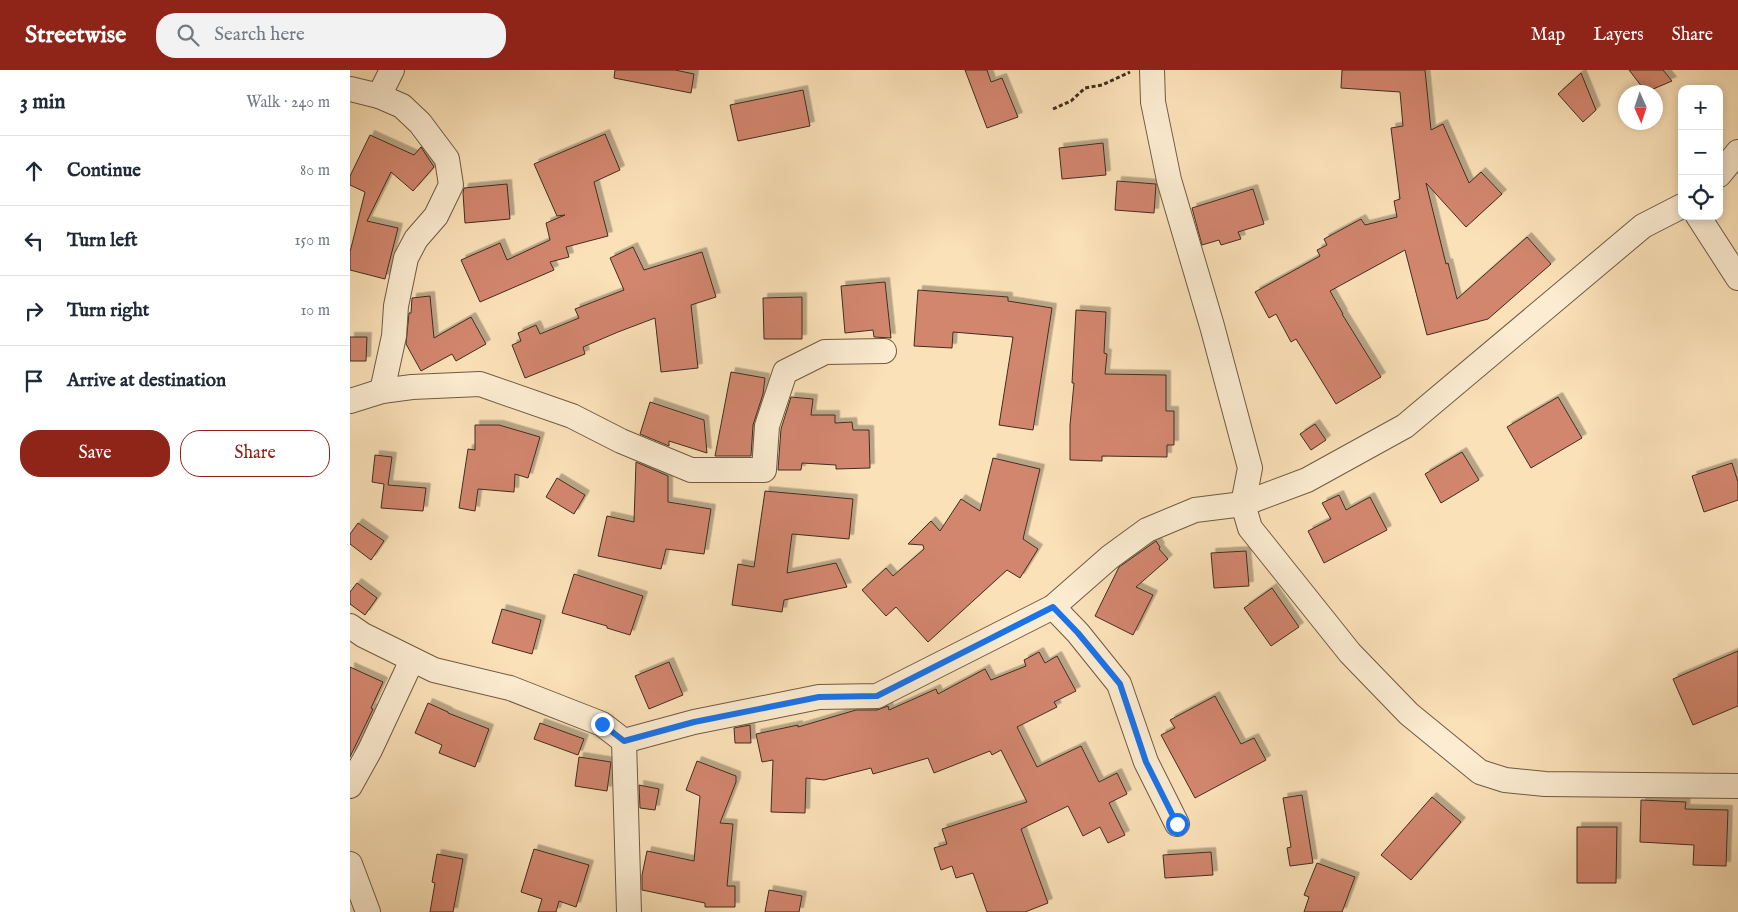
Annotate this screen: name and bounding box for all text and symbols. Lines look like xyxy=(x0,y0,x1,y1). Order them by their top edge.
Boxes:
search box xyxy=(156,13,506,58)
text: Streetwise xyxy=(25,20,126,51)
icon: search xyxy=(174,21,202,49)
text: Search here xyxy=(214,23,305,47)
text: Map xyxy=(1531,24,1565,47)
text: Layers xyxy=(1593,24,1644,47)
text: Share xyxy=(1672,24,1713,47)
north arrow xyxy=(1618,85,1663,130)
map controls xyxy=(1678,85,1723,220)
button: + xyxy=(1678,85,1723,130)
text: 3 min xyxy=(20,89,65,116)
text: Walk · 240 m xyxy=(246,93,330,113)
button: − xyxy=(1678,130,1723,175)
icon: ahead xyxy=(20,157,48,185)
text: Continue xyxy=(67,159,141,183)
text: 80 m xyxy=(300,161,330,181)
button: locate xyxy=(1678,175,1723,220)
icon: left xyxy=(20,227,48,255)
text: Turn left xyxy=(67,229,138,253)
text: 150 m xyxy=(295,231,330,251)
icon: right xyxy=(20,297,48,325)
text: Turn right xyxy=(67,299,149,323)
text: 10 m xyxy=(300,301,330,321)
icon: arrive xyxy=(20,367,48,395)
text: Arrive at destination xyxy=(67,369,226,393)
button: Save xyxy=(20,430,170,477)
button: Share xyxy=(180,430,330,477)
route end xyxy=(591,713,614,736)
route start xyxy=(1166,813,1189,836)

